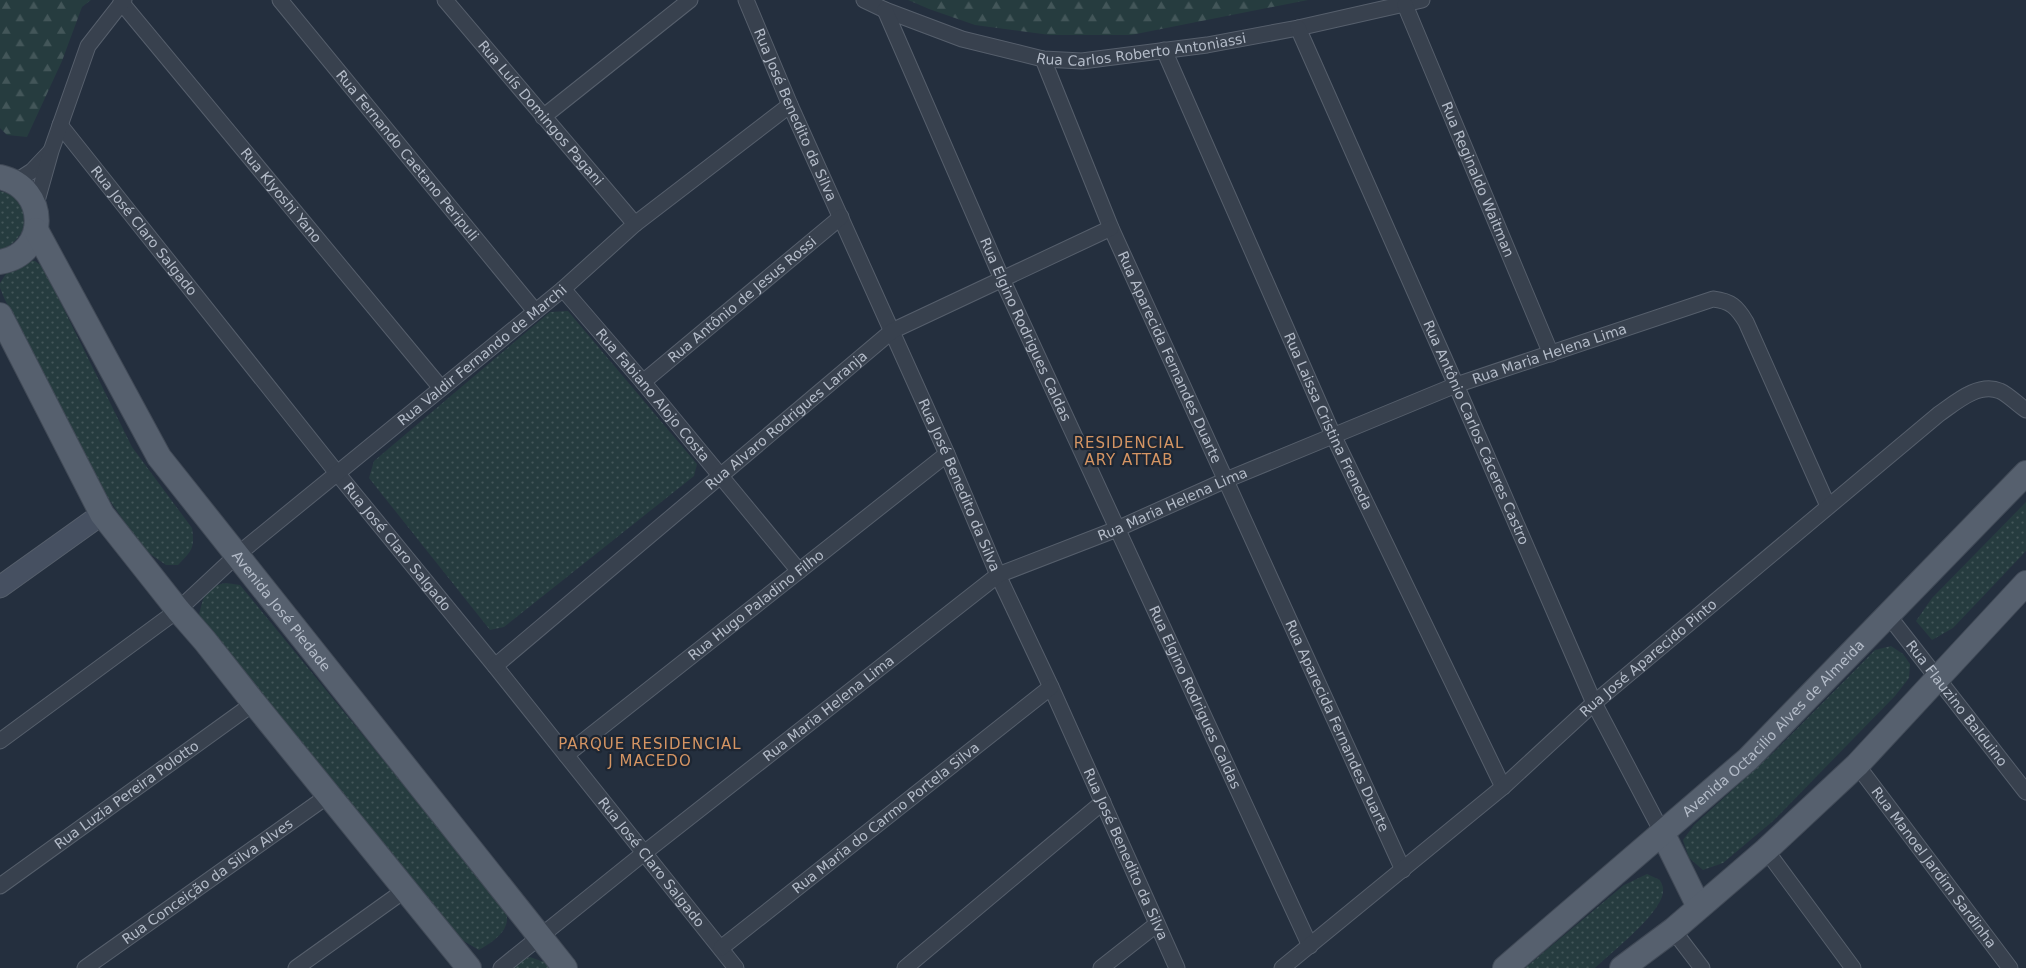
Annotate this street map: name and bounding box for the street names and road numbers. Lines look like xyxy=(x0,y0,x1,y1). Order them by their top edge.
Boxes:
street label: Rua José Benedito da Silva xyxy=(751,26,840,204)
street label: Rua Carlos Roberto Antoniassi xyxy=(1035,30,1247,69)
street label: Rua Luís Domingos Pagani xyxy=(475,37,607,188)
street label: Rua Fernando Caetano Peripuli xyxy=(333,67,482,244)
street label: Rua Reginaldo Waitman xyxy=(1438,99,1518,259)
street label: Rua Klyoshi Yano xyxy=(237,145,325,246)
street label: Rua José Claro Salgado xyxy=(88,163,201,299)
street label: Rua Antônio de Jesus Rossi xyxy=(665,233,820,366)
street label: Rua Elgino Rodrigues Caldas xyxy=(977,235,1074,424)
street label: Rua Aparecida Fernandes Duarte xyxy=(1115,249,1225,466)
street label: Rua Valdir Fernando de Marchi xyxy=(394,282,570,429)
street label: Rua Antônio Carlos Cáceres Castro xyxy=(1420,318,1532,547)
street label: Rua Maria Helena Lima xyxy=(1470,320,1629,387)
street label: Rua Fabiano Alojo Costa xyxy=(593,325,713,465)
street label: Rua Laissa Cristina Freneda xyxy=(1281,330,1376,512)
street label: Rua Alvaro Rodrigues Laranja xyxy=(702,348,870,493)
street label: Rua José Benedito da Silva xyxy=(915,396,1004,574)
street label: Rua Maria Helena Lima xyxy=(1095,464,1250,544)
street label: Rua José Claro Salgado xyxy=(340,479,455,614)
street label: Rua Hugo Paladino Filho xyxy=(685,547,827,663)
street label: Avenida José Piedade xyxy=(229,548,334,674)
street label: Rua José Aparecido Pinto xyxy=(1577,596,1720,720)
street label: Rua Elgino Rodrigues Caldas xyxy=(1146,603,1244,791)
street label: Rua Aparecida Fernandes Duarte xyxy=(1282,617,1392,834)
street label: Avenida Octacilio Alves de Almeida xyxy=(1679,637,1867,820)
street label: Rua Flauzino Balduino xyxy=(1903,637,2011,769)
street label: Rua Maria Helena Lima xyxy=(760,652,897,764)
street label: Rua Luzia Pereira Polotto xyxy=(51,738,202,852)
street label: Rua Maria do Carmo Portela Silva xyxy=(789,739,982,897)
street label: Rua José Benedito da Silva xyxy=(1080,766,1171,943)
street label: Rua Manoel Jardim Sardinha xyxy=(1868,784,2000,951)
street label: Rua José Claro Salgado xyxy=(595,794,708,930)
street label: Rua Conceição da Silva Alves xyxy=(119,815,296,947)

